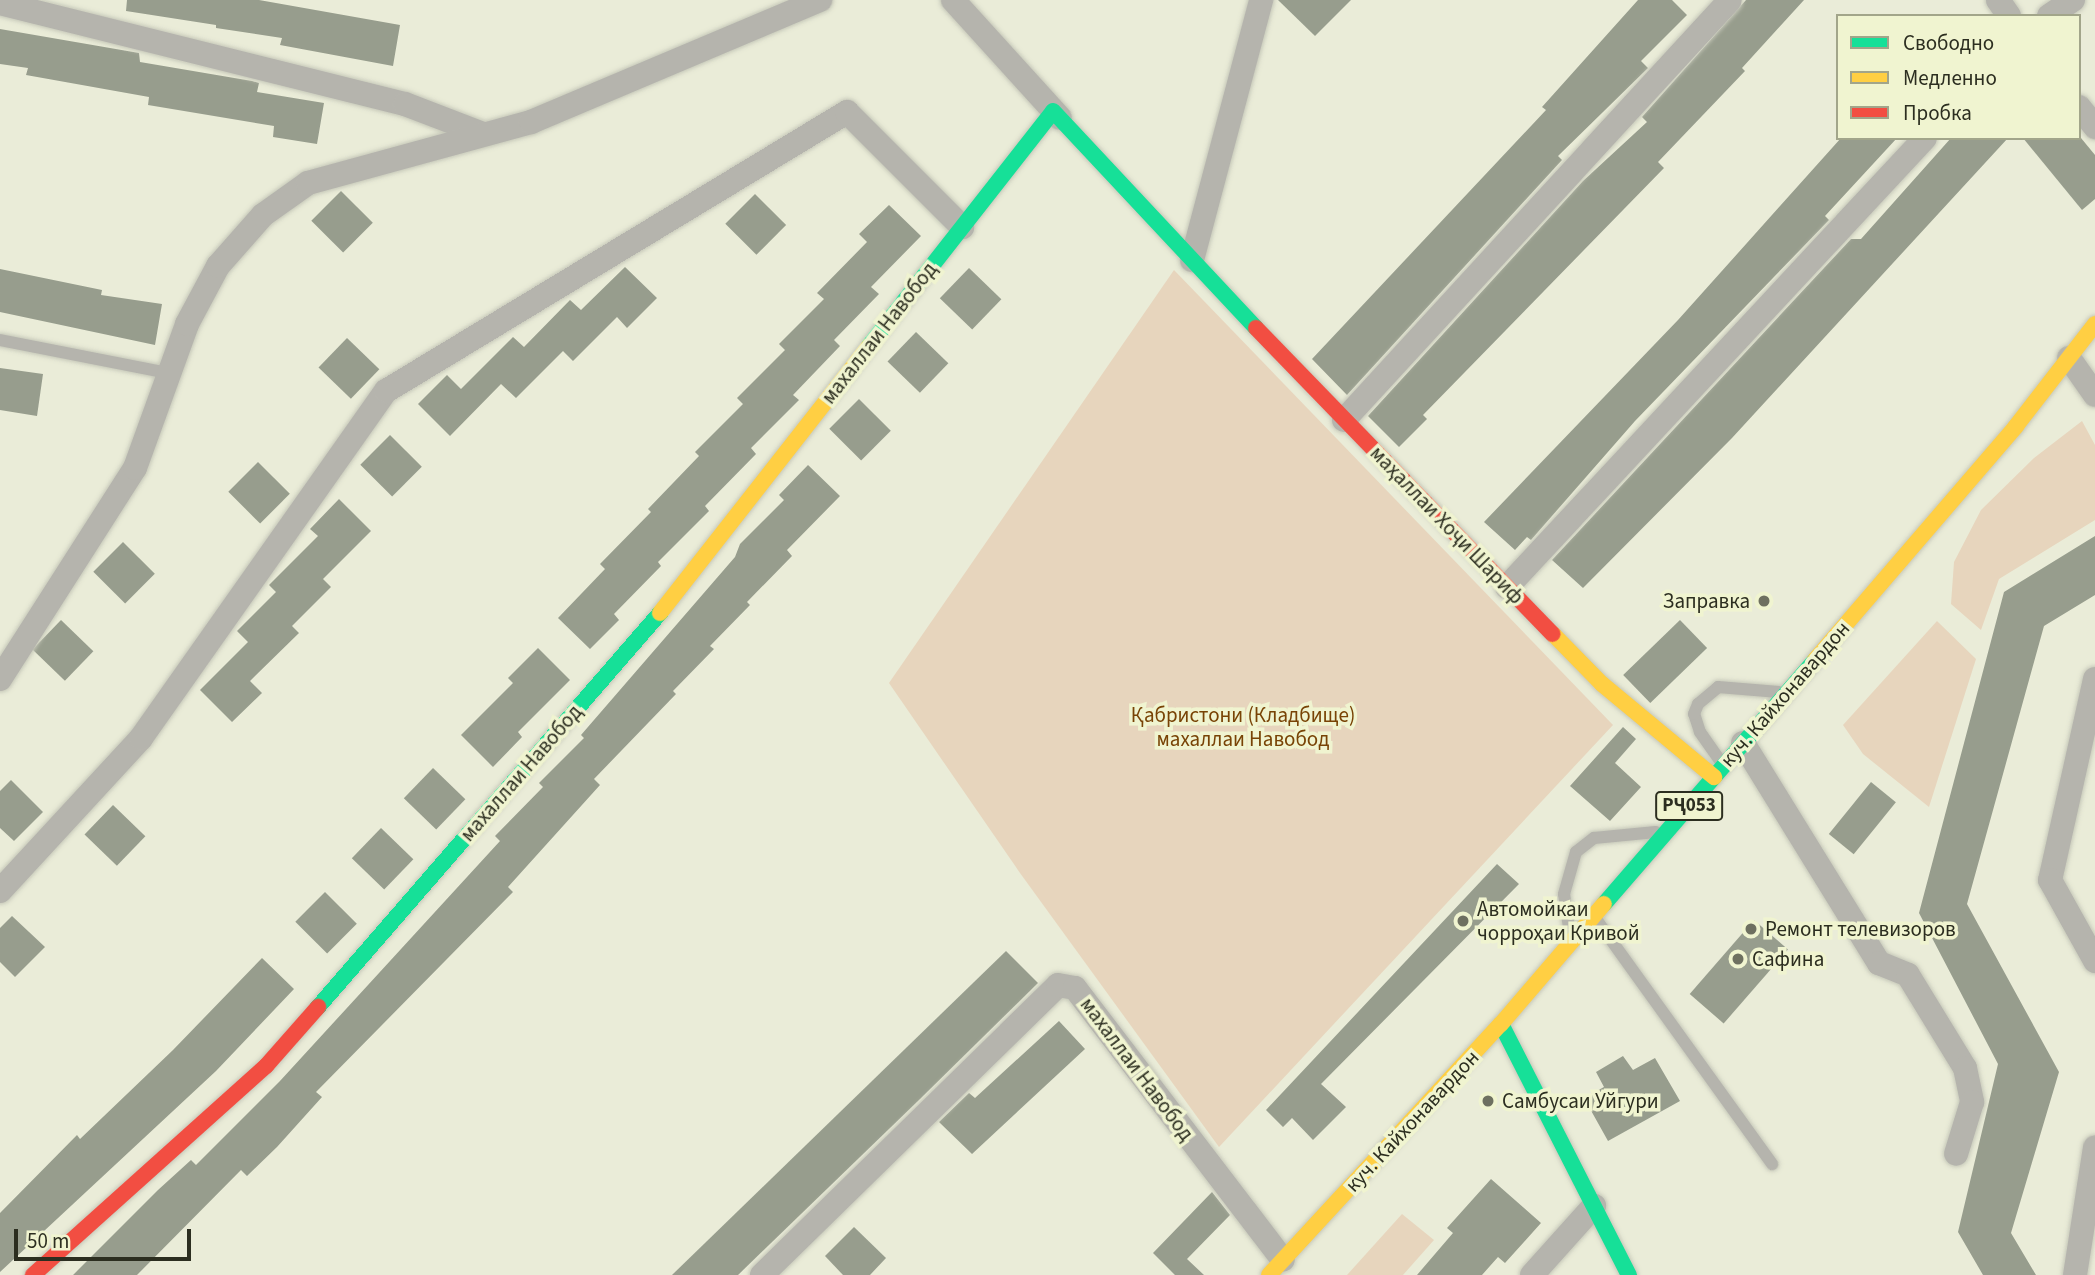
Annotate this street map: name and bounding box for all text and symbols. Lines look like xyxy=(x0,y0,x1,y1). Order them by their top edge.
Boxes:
legend xyxy=(1836,14,2081,140)
text: Свободно xyxy=(1903,28,1994,58)
text: Медленно xyxy=(1903,63,1997,93)
text: Пробка xyxy=(1903,98,1972,128)
street label: махаллаи Навобод xyxy=(816,257,942,409)
street label: маҳаллаи Хоҷи Шариф xyxy=(1365,441,1529,609)
place label: Заправка xyxy=(1663,588,1750,614)
marker: Заправка xyxy=(1756,593,1772,609)
street label: куч. Кайхонавардон xyxy=(1715,616,1855,772)
street label: махаллаи Навобод xyxy=(455,699,587,847)
park label: Қабристони (Кладбище) махаллаи Навобод xyxy=(1131,702,1355,752)
road number: РҶ053 xyxy=(1654,790,1724,821)
place label: Автомойкаи чорроҳаи Кривой xyxy=(1477,896,1640,946)
marker: Автомойкаи чорроҳаи Кривой xyxy=(1455,913,1471,929)
place label: Ремонт телевизоров xyxy=(1765,916,1956,942)
marker: Ремонт телевизоров xyxy=(1743,921,1759,937)
place label: Сафина xyxy=(1752,946,1824,972)
marker: Сафина xyxy=(1730,951,1746,967)
street label: махаллаи Навобод xyxy=(1075,992,1199,1146)
street label: куч. Кайхонавардон xyxy=(1340,1045,1484,1197)
place label: Самбусаи Уйгури xyxy=(1502,1088,1659,1114)
marker: Самбусаи Уйгури xyxy=(1480,1093,1496,1109)
scale bar xyxy=(18,1216,194,1260)
text: 50 m xyxy=(27,1226,69,1256)

